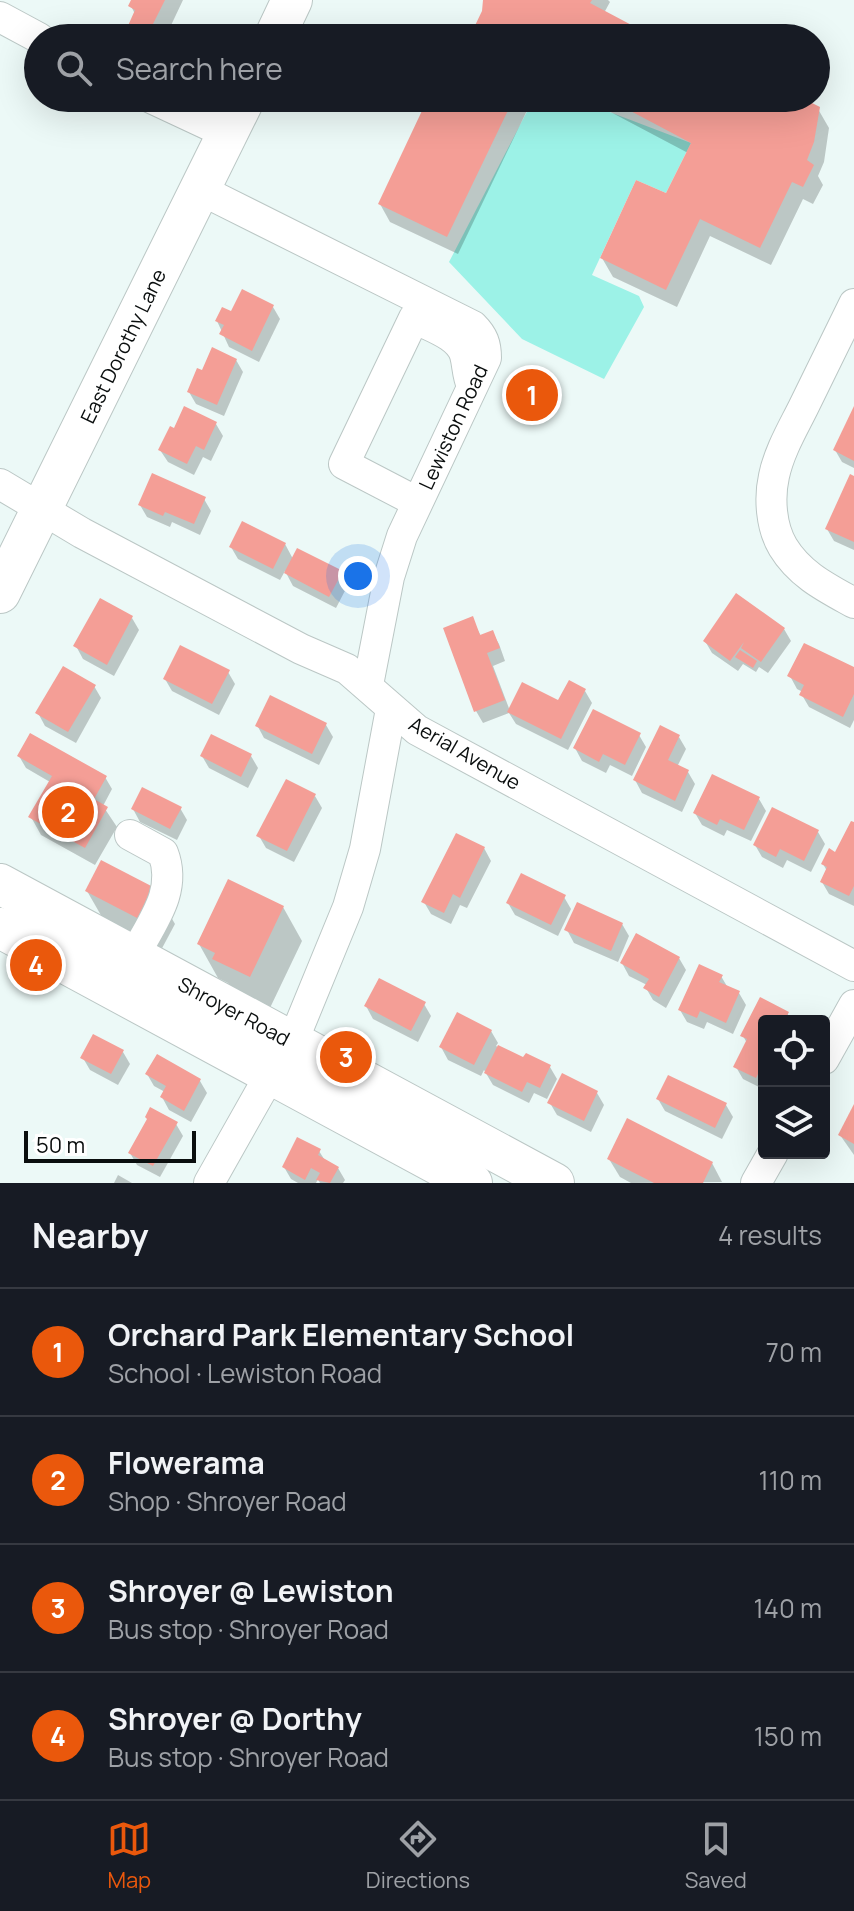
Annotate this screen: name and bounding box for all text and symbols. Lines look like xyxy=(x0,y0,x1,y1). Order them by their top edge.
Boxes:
search box xyxy=(24,24,830,112)
icon: search xyxy=(52,46,96,90)
text: Search here xyxy=(116,48,283,89)
street label: East Dorothy Lane xyxy=(74,264,172,428)
street label: Lewiston Road xyxy=(412,360,494,494)
pin: 1 xyxy=(506,365,558,425)
your location xyxy=(338,556,378,596)
street label: Aerial Avenue xyxy=(404,710,526,796)
pin: 2 xyxy=(42,782,94,842)
pin: 4 xyxy=(10,935,62,995)
street label: Shroyer Road xyxy=(173,970,295,1052)
map controls xyxy=(758,1015,830,1159)
button: locate xyxy=(758,1015,830,1087)
pin: 3 xyxy=(320,1027,372,1087)
button: layers xyxy=(758,1087,830,1159)
scale bar xyxy=(24,1127,196,1163)
text: 50 m xyxy=(36,1130,85,1160)
text: Nearby xyxy=(32,1212,148,1258)
text: 4 results xyxy=(718,1217,822,1253)
text: Orchard Park Elementary School xyxy=(108,1314,574,1355)
text: 1 xyxy=(52,1334,64,1370)
text: 70 m xyxy=(766,1334,822,1370)
text: School · Lewiston Road xyxy=(108,1355,382,1391)
text: Flowerama xyxy=(108,1442,265,1483)
text: 2 xyxy=(50,1462,66,1498)
text: 110 m xyxy=(759,1462,822,1498)
text: Shop · Shroyer Road xyxy=(108,1483,347,1519)
text: Shroyer @ Lewiston xyxy=(108,1570,393,1611)
text: 3 xyxy=(50,1590,66,1626)
text: 140 m xyxy=(753,1590,822,1626)
text: Bus stop · Shroyer Road xyxy=(108,1611,389,1647)
text: Shroyer @ Dorthy xyxy=(108,1698,362,1739)
text: 4 xyxy=(50,1718,66,1754)
text: 150 m xyxy=(754,1718,822,1754)
text: Bus stop · Shroyer Road xyxy=(108,1739,389,1775)
tab: Map xyxy=(107,1817,151,1895)
tab: Directions xyxy=(366,1817,470,1895)
tab: Saved xyxy=(685,1817,747,1895)

